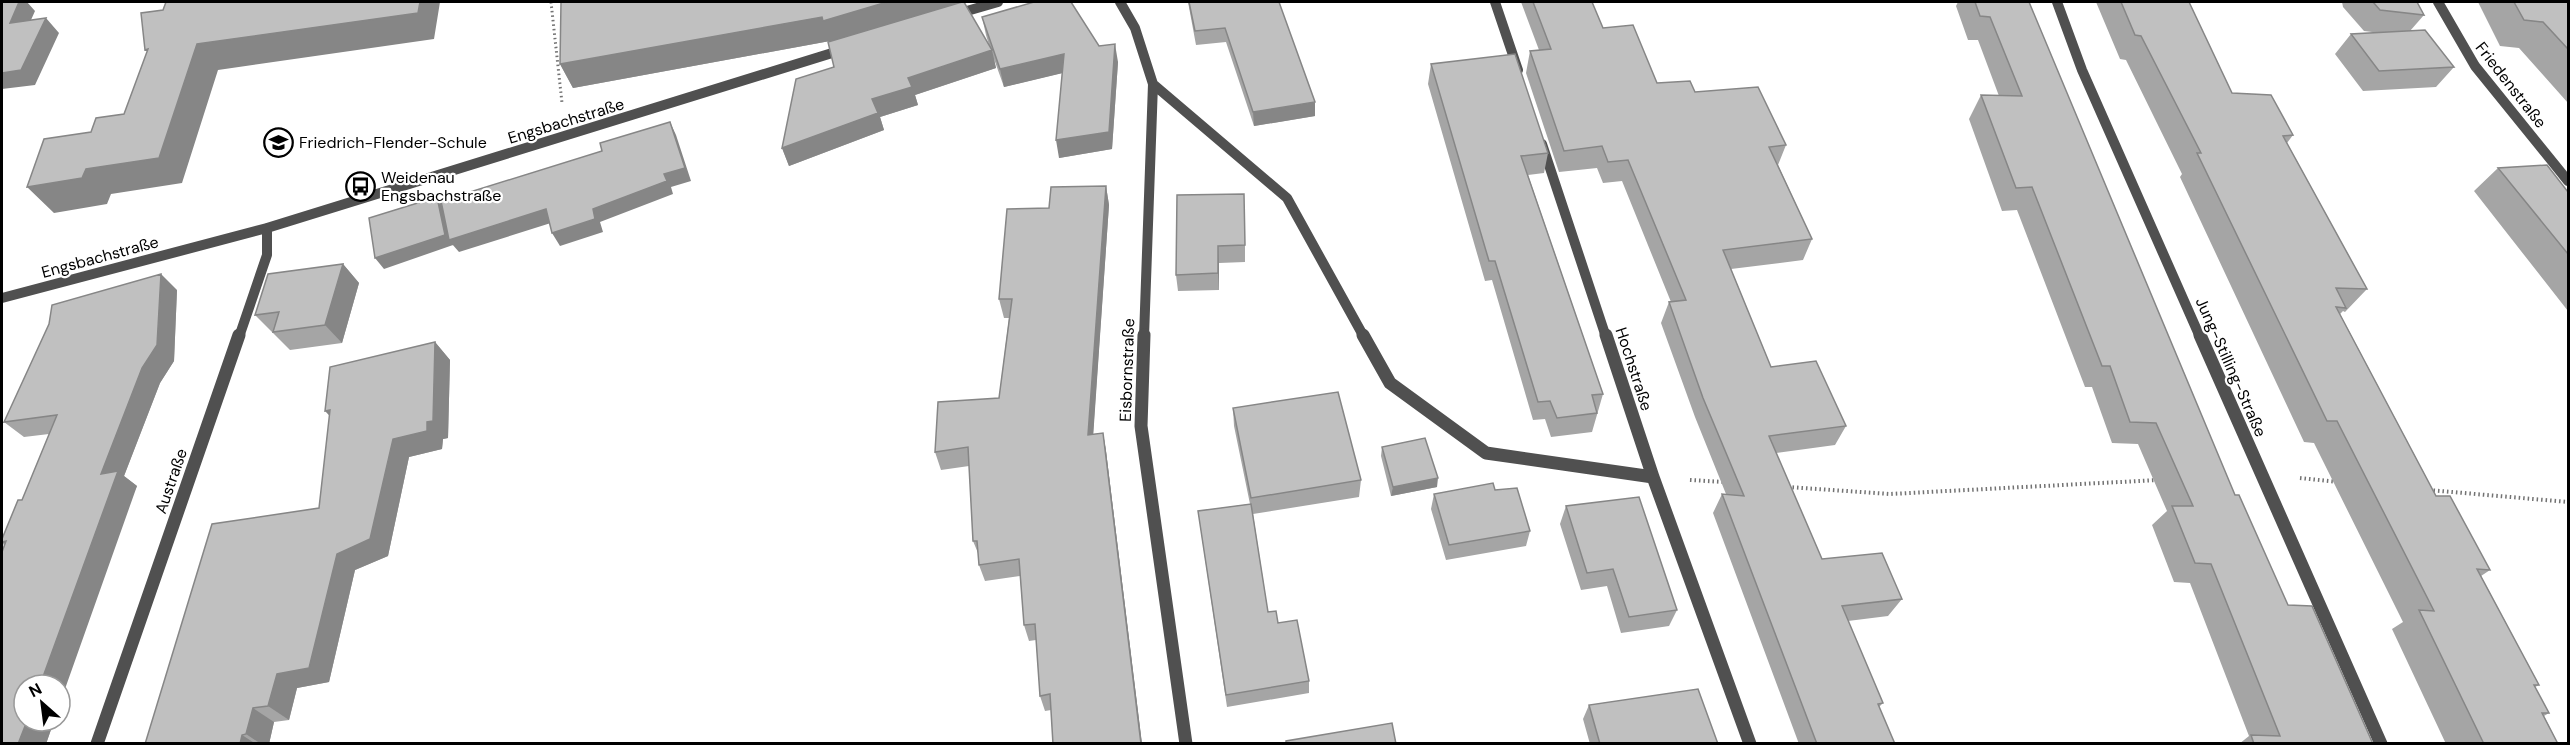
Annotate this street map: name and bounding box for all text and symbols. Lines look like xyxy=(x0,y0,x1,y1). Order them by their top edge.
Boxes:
street label: Friedenstraße xyxy=(2471,38,2551,132)
street label: Engsbachstraße xyxy=(505,93,627,149)
school or university icon: Friedrich-Flender-Schule xyxy=(262,126,294,158)
place label: Friedrich-Flender-Schule xyxy=(299,132,487,153)
place label: Weidenau Engsbachstraße xyxy=(381,167,501,206)
bus stop icon: Weidenau Engsbachstraße xyxy=(344,170,376,202)
street label: Engsbachstraße xyxy=(39,231,161,283)
street label: Jung-Stilling-Straße xyxy=(2191,294,2271,440)
street label: Eisbornstraße xyxy=(1115,318,1139,422)
street label: Hochstraße xyxy=(1611,324,1657,414)
street label: Austraße xyxy=(150,446,192,516)
north arrow xyxy=(12,673,72,733)
text: N xyxy=(25,678,45,702)

